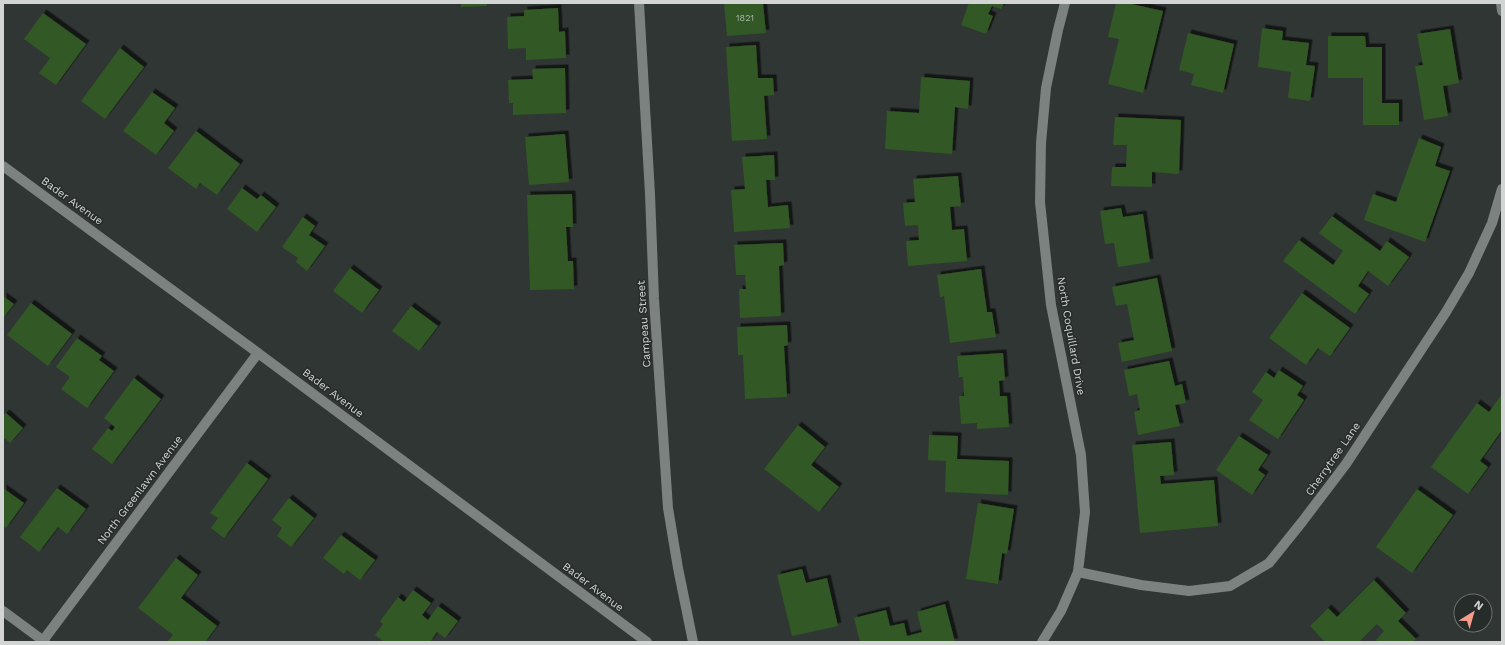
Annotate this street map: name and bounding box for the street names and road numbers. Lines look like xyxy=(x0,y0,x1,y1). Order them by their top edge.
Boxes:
street label: Bader Avenue xyxy=(39,174,105,228)
street label: North Coquillard Drive xyxy=(1054,276,1088,396)
street label: Campeau Street xyxy=(634,280,654,368)
street label: Bader Avenue xyxy=(300,366,366,420)
street label: Cherrytree Lane xyxy=(1303,420,1363,498)
street label: North Greenlawn Avenue xyxy=(95,433,185,547)
street label: Bader Avenue xyxy=(560,560,626,614)

